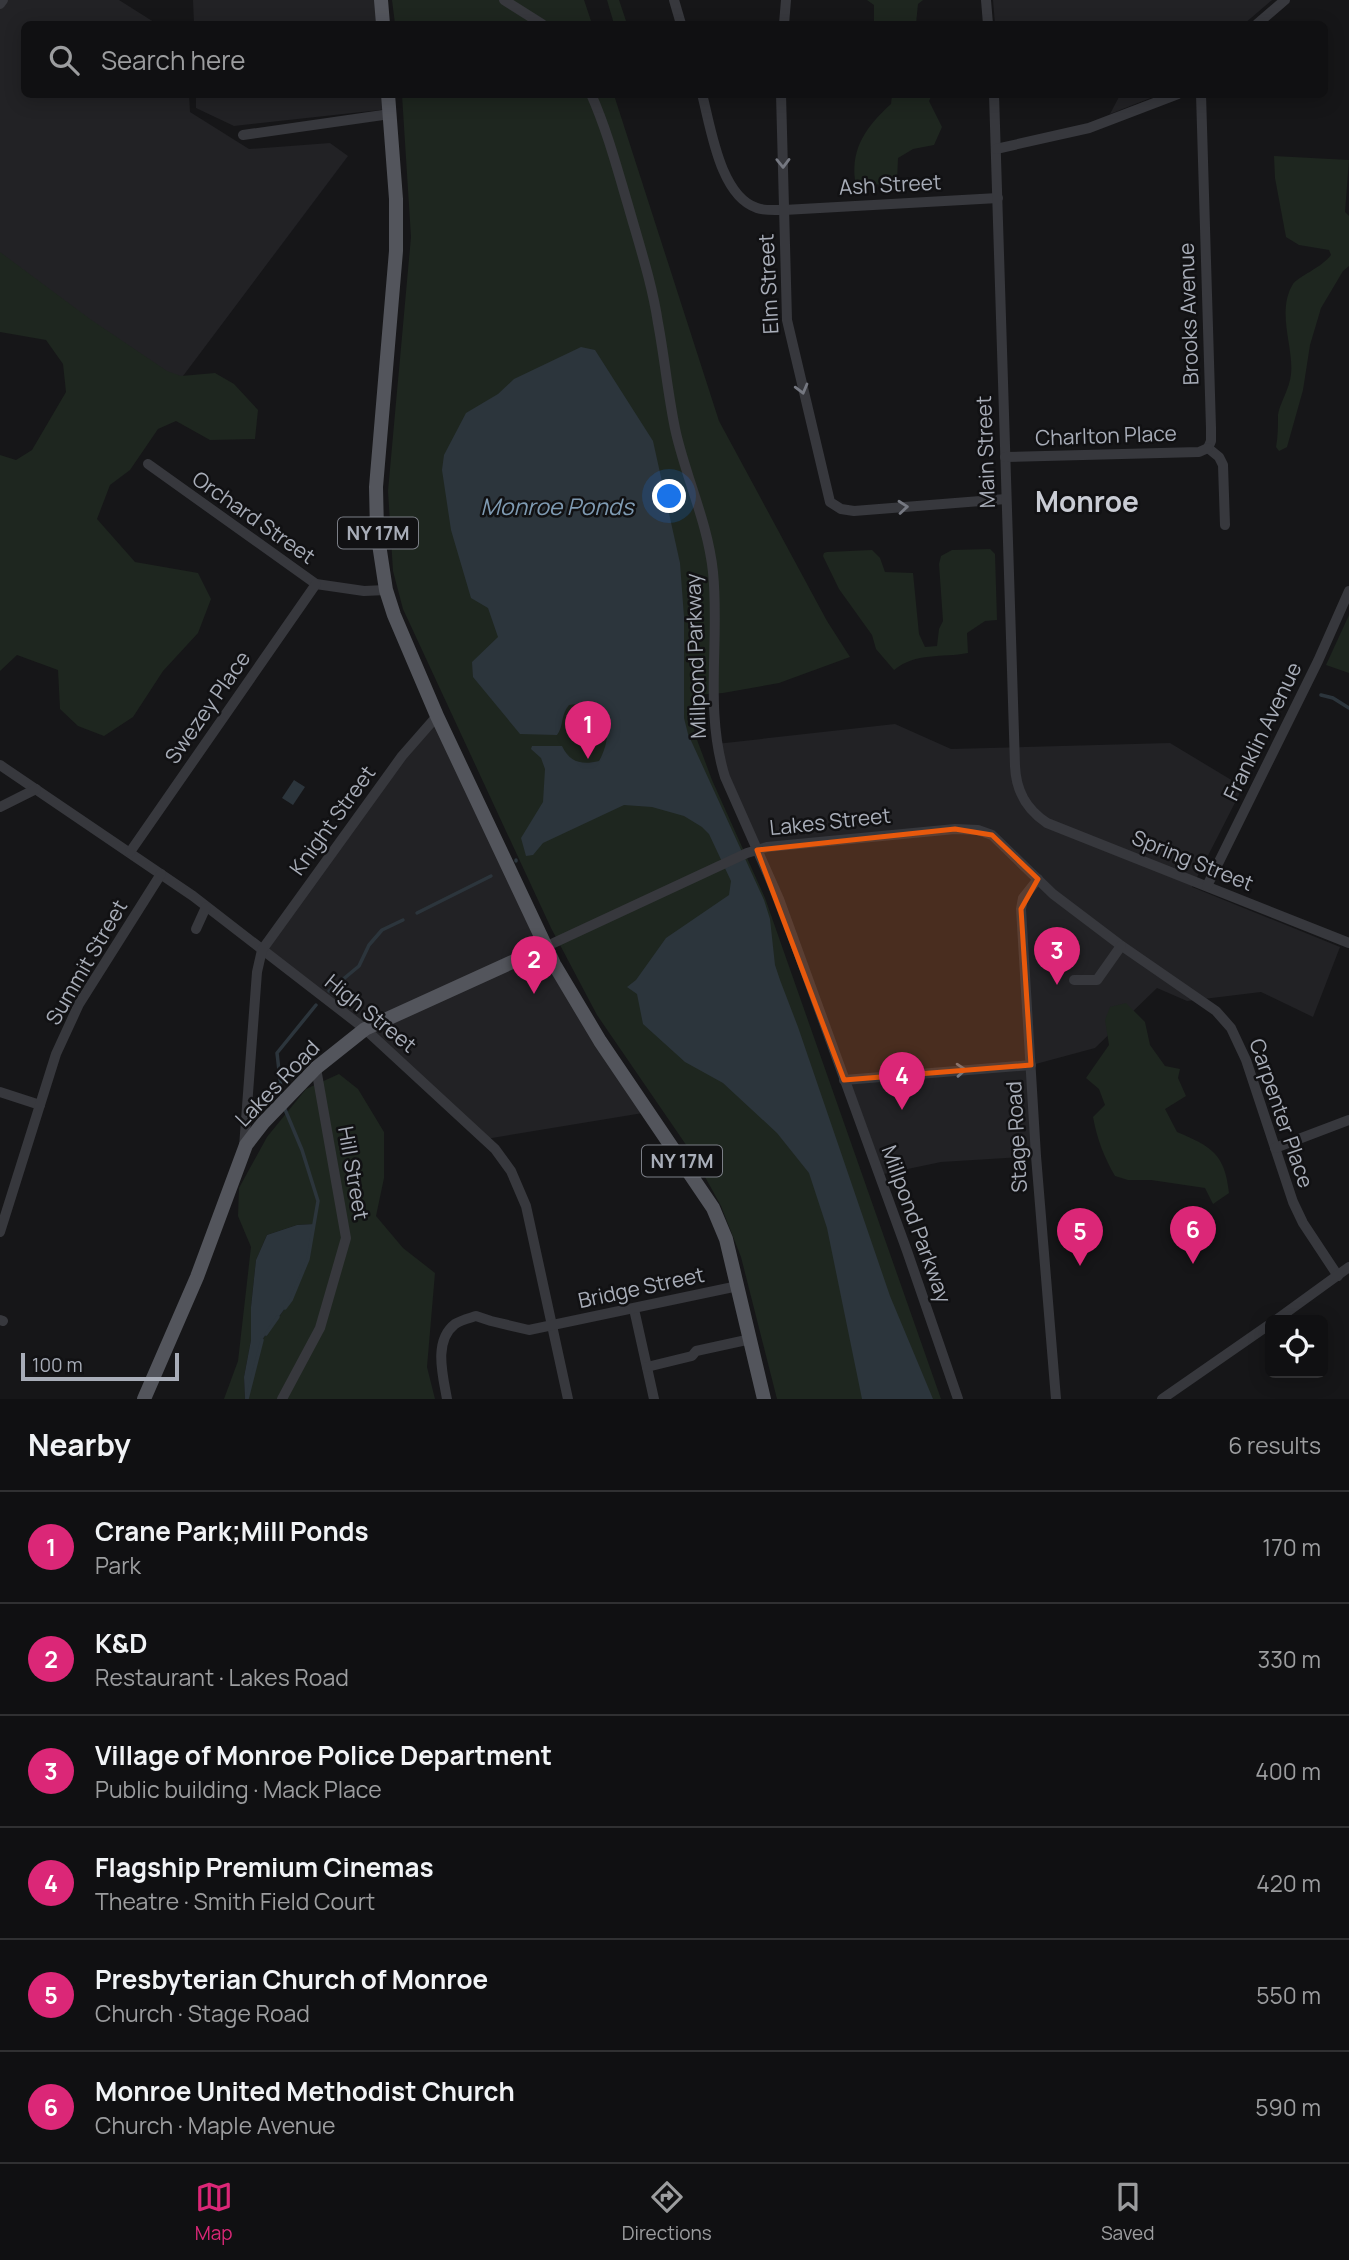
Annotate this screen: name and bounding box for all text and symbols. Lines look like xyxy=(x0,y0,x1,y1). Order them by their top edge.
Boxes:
search box xyxy=(21,21,1328,98)
icon: search xyxy=(45,41,83,79)
text: Search here xyxy=(101,42,246,78)
one-way arrow xyxy=(775,158,791,168)
street label: Ash Street xyxy=(838,167,942,201)
street label: Elm Street xyxy=(751,233,785,335)
street label: Brooks Avenue xyxy=(1172,242,1204,386)
one-way arrow xyxy=(794,382,808,394)
street label: Main Street xyxy=(969,395,1001,509)
street label: Charlton Place xyxy=(1035,419,1177,451)
street label: Orchard Street xyxy=(187,464,321,570)
your location xyxy=(652,479,686,513)
district label: Monroe xyxy=(1035,482,1139,520)
water label: Monroe Ponds xyxy=(480,490,635,522)
one-way arrow xyxy=(898,500,909,515)
road number: NY 17M xyxy=(338,518,418,548)
street label: Millpond Parkway xyxy=(678,573,712,739)
street label: Swezey Place xyxy=(158,645,256,769)
street label: Franklin Avenue xyxy=(1216,657,1308,805)
pin: 1 xyxy=(565,701,611,759)
street label: Knight Street xyxy=(283,760,381,880)
street label: Lakes Street xyxy=(768,801,892,841)
street label: Spring Street xyxy=(1128,823,1258,897)
street label: Summit Street xyxy=(39,894,133,1030)
pin: 3 xyxy=(1034,927,1080,985)
pin: 2 xyxy=(511,936,557,994)
street label: High Street xyxy=(319,967,423,1059)
street label: Lakes Road xyxy=(229,1034,325,1132)
street label: Carpenter Place xyxy=(1243,1035,1321,1191)
pin: 4 xyxy=(879,1052,925,1110)
one-way arrow xyxy=(956,1063,967,1078)
street label: Stage Road xyxy=(999,1080,1033,1194)
street label: Hill Street xyxy=(332,1124,376,1222)
street label: Millpond Parkway xyxy=(876,1141,958,1307)
road number: NY 17M xyxy=(642,1146,722,1176)
pin: 6 xyxy=(1170,1206,1216,1264)
pin: 5 xyxy=(1057,1208,1103,1266)
street label: Bridge Street xyxy=(575,1260,707,1314)
map controls xyxy=(1265,1315,1328,1378)
button: locate xyxy=(1265,1315,1328,1378)
scale bar xyxy=(21,1350,178,1382)
text: 100 m xyxy=(32,1352,83,1378)
text: Nearby xyxy=(28,1424,131,1465)
text: 6 results xyxy=(1228,1429,1321,1461)
text: Crane Park;Mill Ponds xyxy=(95,1513,369,1549)
text: 1 xyxy=(46,1531,56,1563)
text: 170 m xyxy=(1262,1531,1321,1563)
text: Park xyxy=(95,1549,141,1581)
text: K&D xyxy=(95,1625,147,1661)
text: 2 xyxy=(44,1643,58,1675)
text: 330 m xyxy=(1257,1643,1321,1675)
text: Restaurant · Lakes Road xyxy=(95,1661,349,1693)
text: Village of Monroe Police Department xyxy=(95,1737,552,1773)
text: 3 xyxy=(44,1755,58,1787)
text: 400 m xyxy=(1255,1755,1321,1787)
text: Public building · Mack Place xyxy=(95,1773,382,1805)
text: Flagship Premium Cinemas xyxy=(95,1849,433,1885)
text: 4 xyxy=(44,1867,58,1899)
text: 420 m xyxy=(1256,1867,1321,1899)
text: Theatre · Smith Field Court xyxy=(95,1885,375,1917)
text: Presbyterian Church of Monroe xyxy=(95,1961,488,1997)
text: 5 xyxy=(44,1979,58,2011)
text: 550 m xyxy=(1256,1979,1321,2011)
text: Church · Stage Road xyxy=(95,1997,310,2029)
text: Monroe United Methodist Church xyxy=(95,2073,515,2109)
text: 6 xyxy=(44,2091,58,2123)
text: 590 m xyxy=(1255,2091,1321,2123)
text: Church · Maple Avenue xyxy=(95,2109,336,2141)
tab: Map xyxy=(195,2178,233,2246)
tab: Directions xyxy=(622,2178,712,2246)
tab: Saved xyxy=(1101,2178,1154,2246)

